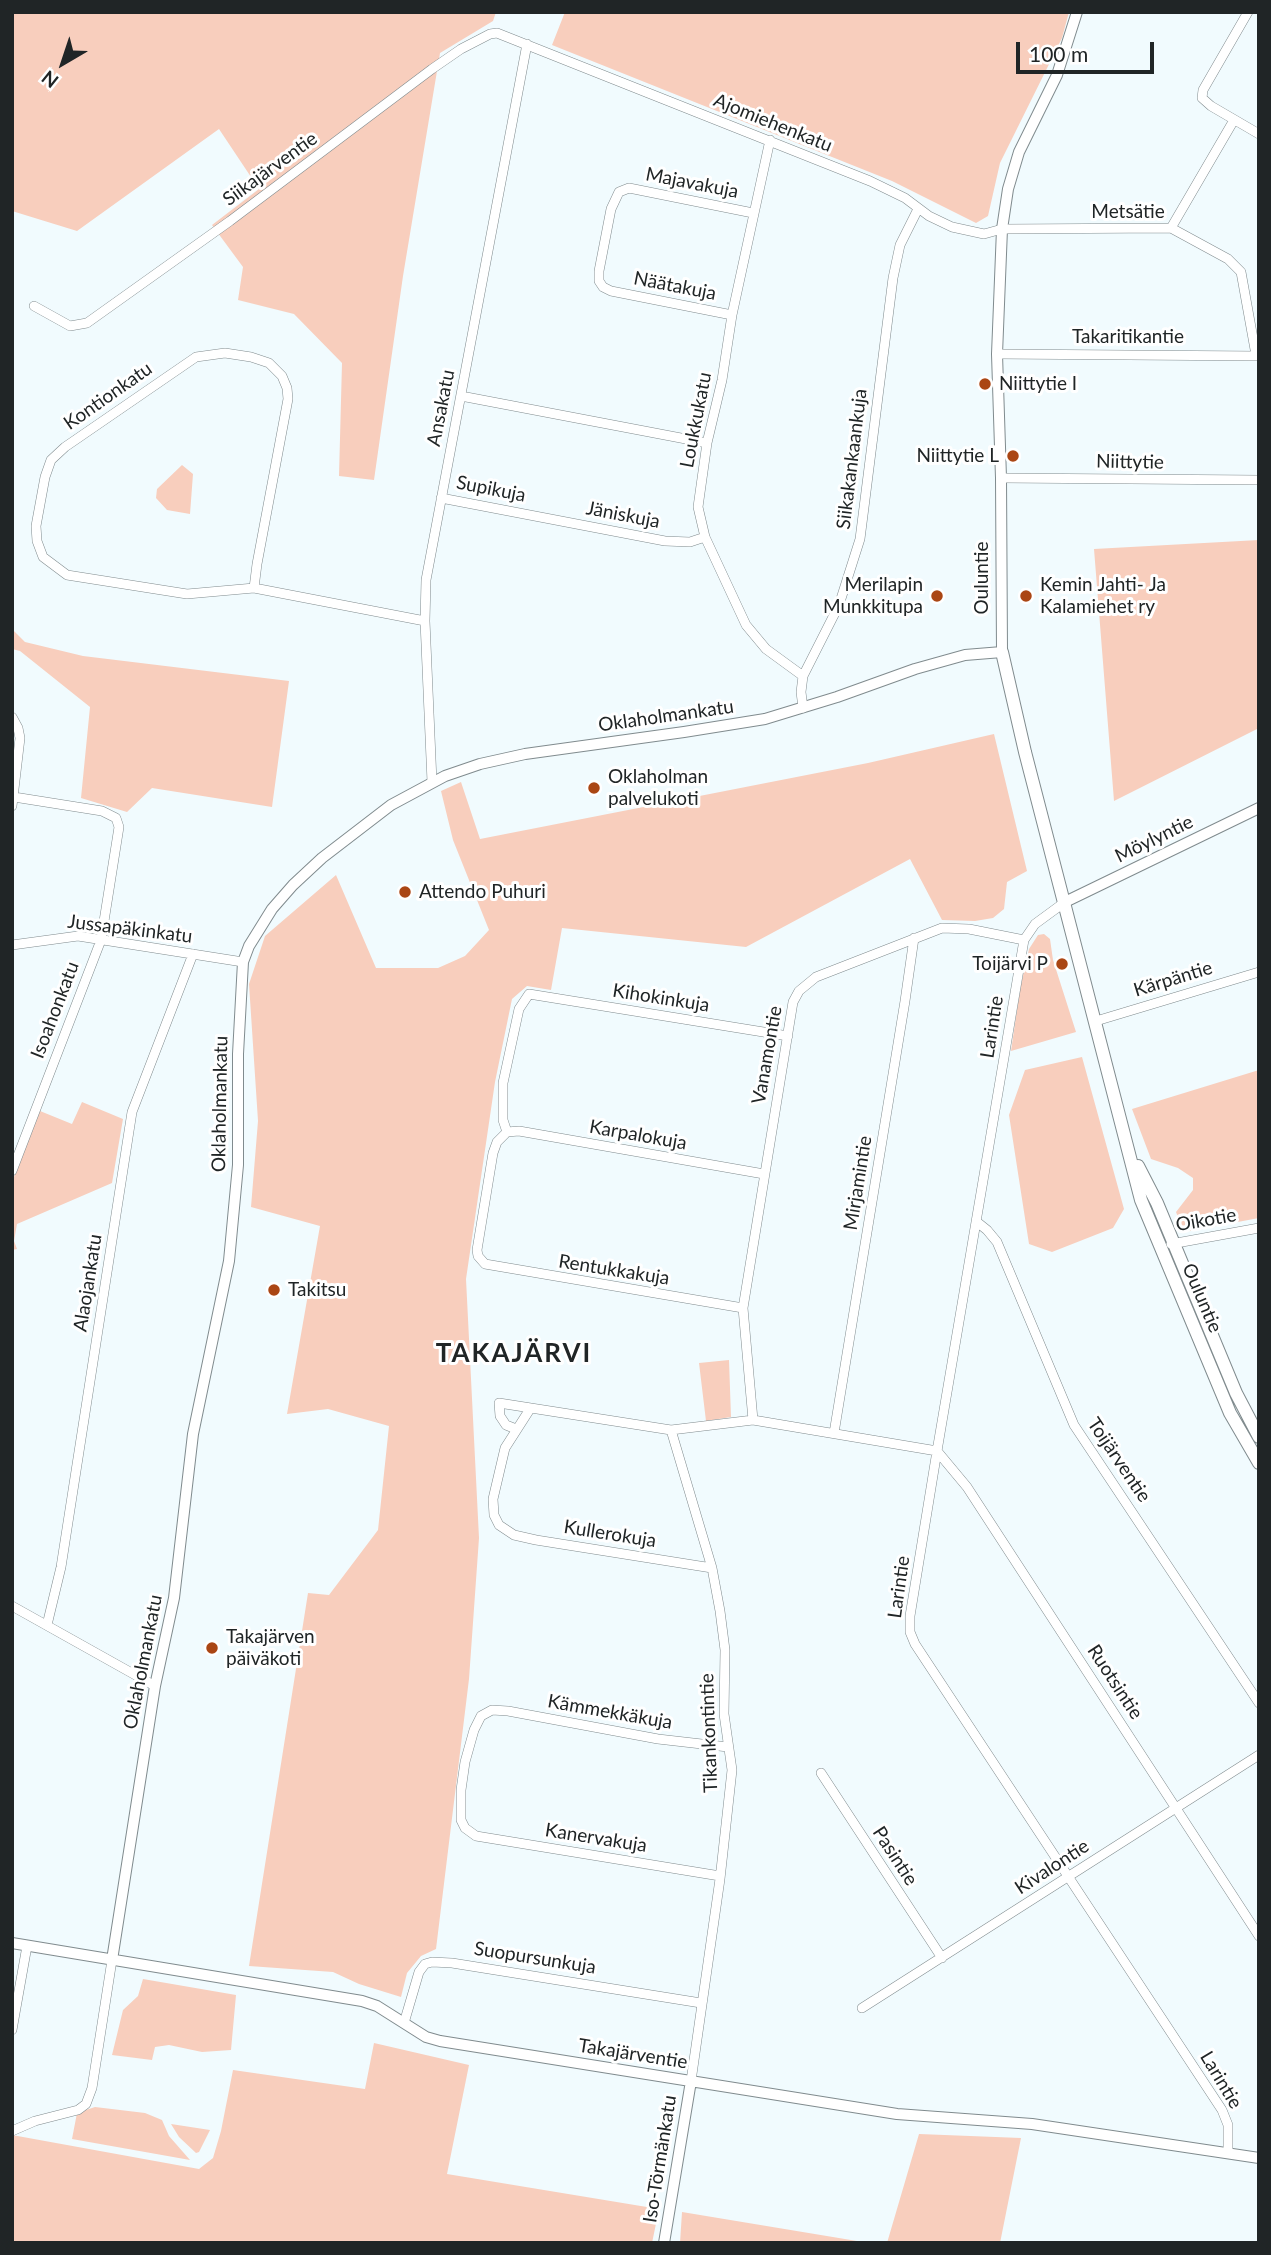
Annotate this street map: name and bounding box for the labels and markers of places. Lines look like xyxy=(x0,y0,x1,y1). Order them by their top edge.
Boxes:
place label: Niittytie I xyxy=(999,373,1077,395)
marker: Niittytie I xyxy=(977,376,993,392)
place label: Niittytie L xyxy=(916,445,999,467)
marker: Niittytie L xyxy=(1005,448,1021,464)
place label: Merilapin Munkkitupa xyxy=(823,574,923,618)
place label: Kemin Jahti- Ja Kalamiehet ry xyxy=(1040,574,1166,618)
marker: Merilapin Munkkitupa xyxy=(929,588,945,604)
marker: Kemin Jahti- Ja Kalamiehet ry xyxy=(1018,588,1034,604)
place label: Oklaholman palvelukoti xyxy=(608,766,708,810)
marker: Oklaholman palvelukoti xyxy=(586,780,602,796)
place label: Attendo Puhuri xyxy=(419,881,546,903)
marker: Attendo Puhuri xyxy=(397,884,413,900)
place label: Toijärvi P xyxy=(972,953,1048,975)
marker: Toijärvi P xyxy=(1054,956,1070,972)
place label: Takitsu xyxy=(288,1279,346,1301)
marker: Takitsu xyxy=(266,1282,282,1298)
place label: Takajärven päiväkoti xyxy=(226,1626,315,1670)
marker: Takajärven päiväkoti xyxy=(204,1640,220,1656)

